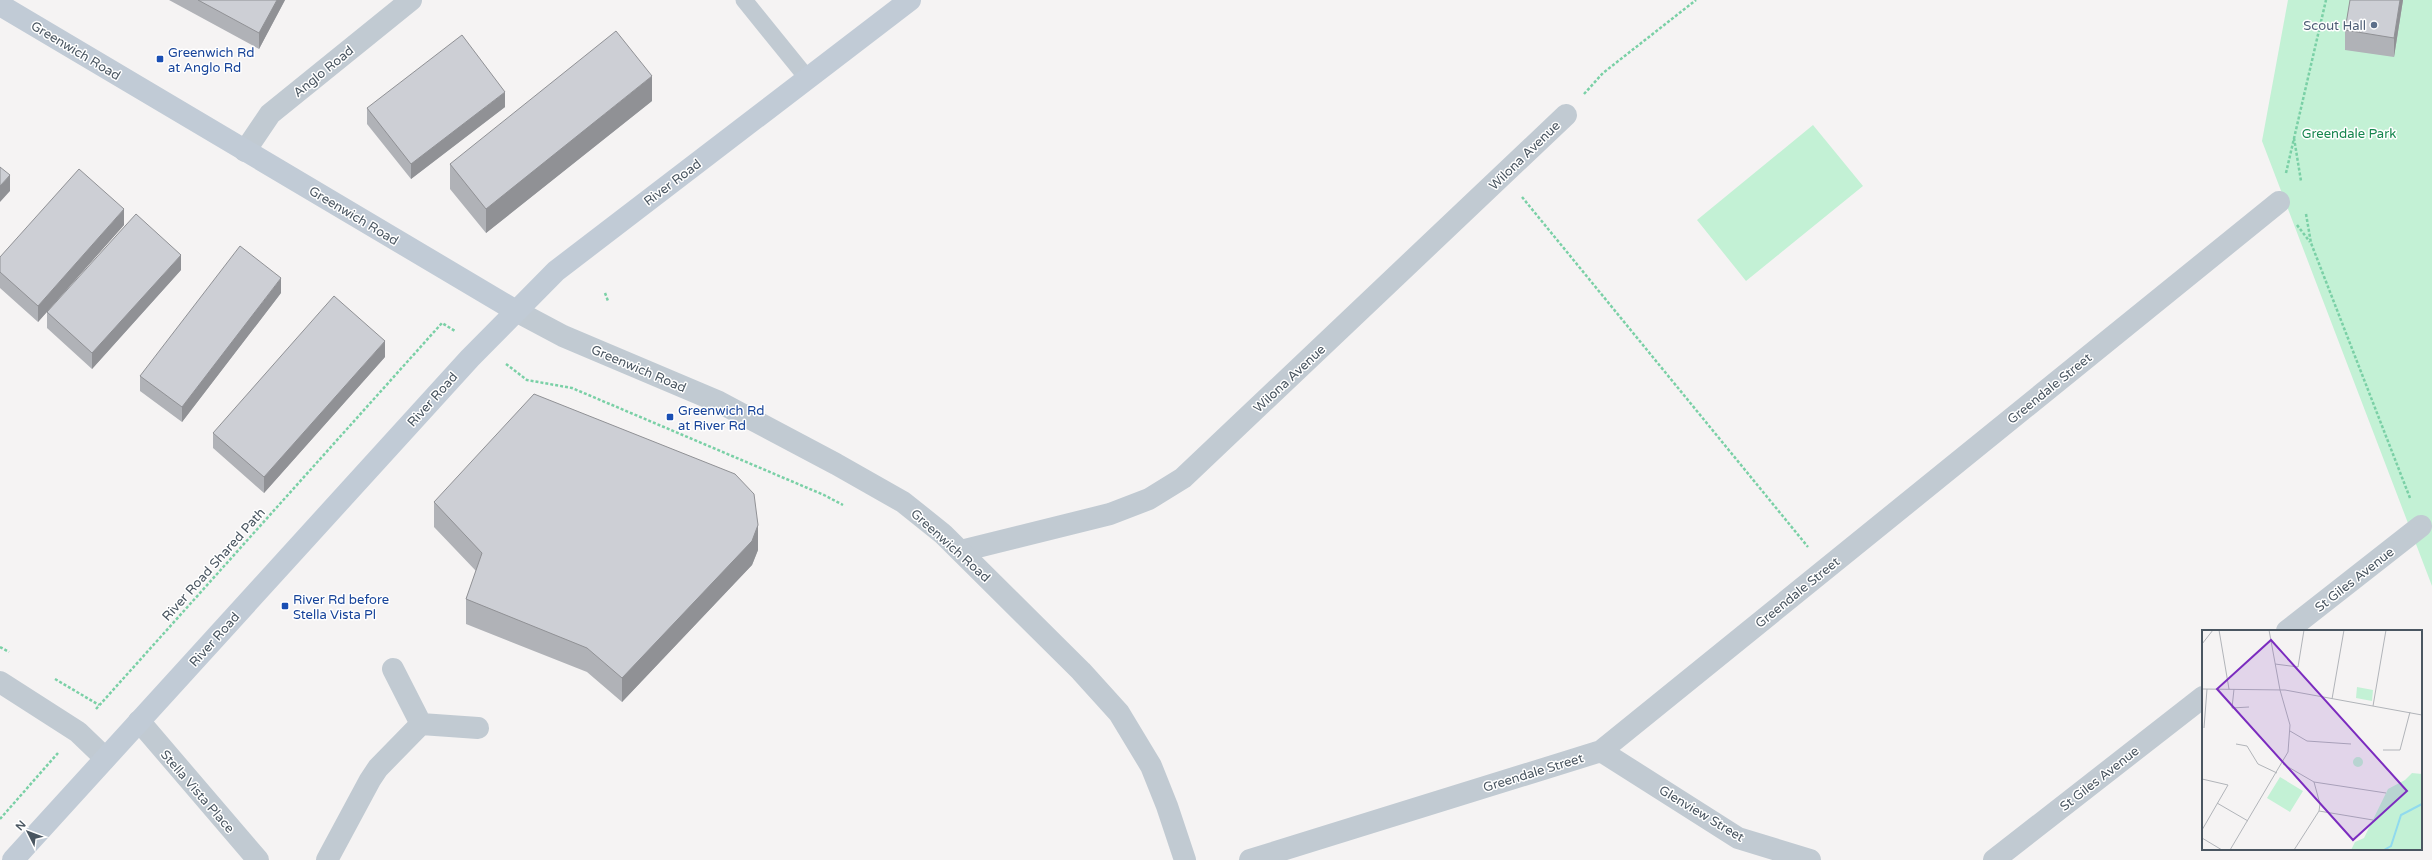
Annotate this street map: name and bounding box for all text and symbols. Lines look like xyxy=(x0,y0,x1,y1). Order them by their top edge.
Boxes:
street label: Greenwich Road xyxy=(28,18,123,84)
place label: Scout Hall xyxy=(2303,18,2366,34)
marker: Scout Hall xyxy=(2369,20,2379,30)
street label: Anglo Road xyxy=(290,43,357,101)
place label: Greenwich Rd at Anglo Rd xyxy=(168,45,254,76)
marker: Greenwich Rd at Anglo Rd xyxy=(155,54,165,64)
street label: Wilona Avenue xyxy=(1486,118,1564,194)
park label: Greendale Park xyxy=(2302,126,2396,142)
street label: River Road xyxy=(641,156,704,210)
street label: Greenwich Road xyxy=(306,183,401,249)
street label: Wilona Avenue xyxy=(1250,341,1329,416)
street label: Greenwich Road xyxy=(589,342,688,396)
street label: Greendale Street xyxy=(2004,350,2095,428)
street label: River Road xyxy=(404,369,461,430)
place label: Greenwich Rd at River Rd xyxy=(678,403,764,434)
marker: Greenwich Rd at River Rd xyxy=(665,412,675,422)
street label: River Road Shared Path xyxy=(159,505,269,624)
street label: Greenwich Road xyxy=(907,506,993,586)
street label: St Giles Avenue xyxy=(2312,544,2397,616)
street label: Greendale Street xyxy=(1752,554,1843,632)
place label: River Rd before Stella Vista Pl xyxy=(293,592,389,623)
marker: River Rd before Stella Vista Pl xyxy=(280,601,290,611)
street label: River Road xyxy=(186,609,243,670)
inset map xyxy=(2202,630,2422,850)
street label: St Giles Avenue xyxy=(2057,743,2142,815)
street label: Stella Vista Place xyxy=(157,747,238,836)
street label: Greendale Street xyxy=(1481,750,1585,796)
street label: Glenview Street xyxy=(1656,782,1747,846)
north arrow xyxy=(8,812,48,852)
text: N xyxy=(13,818,29,833)

